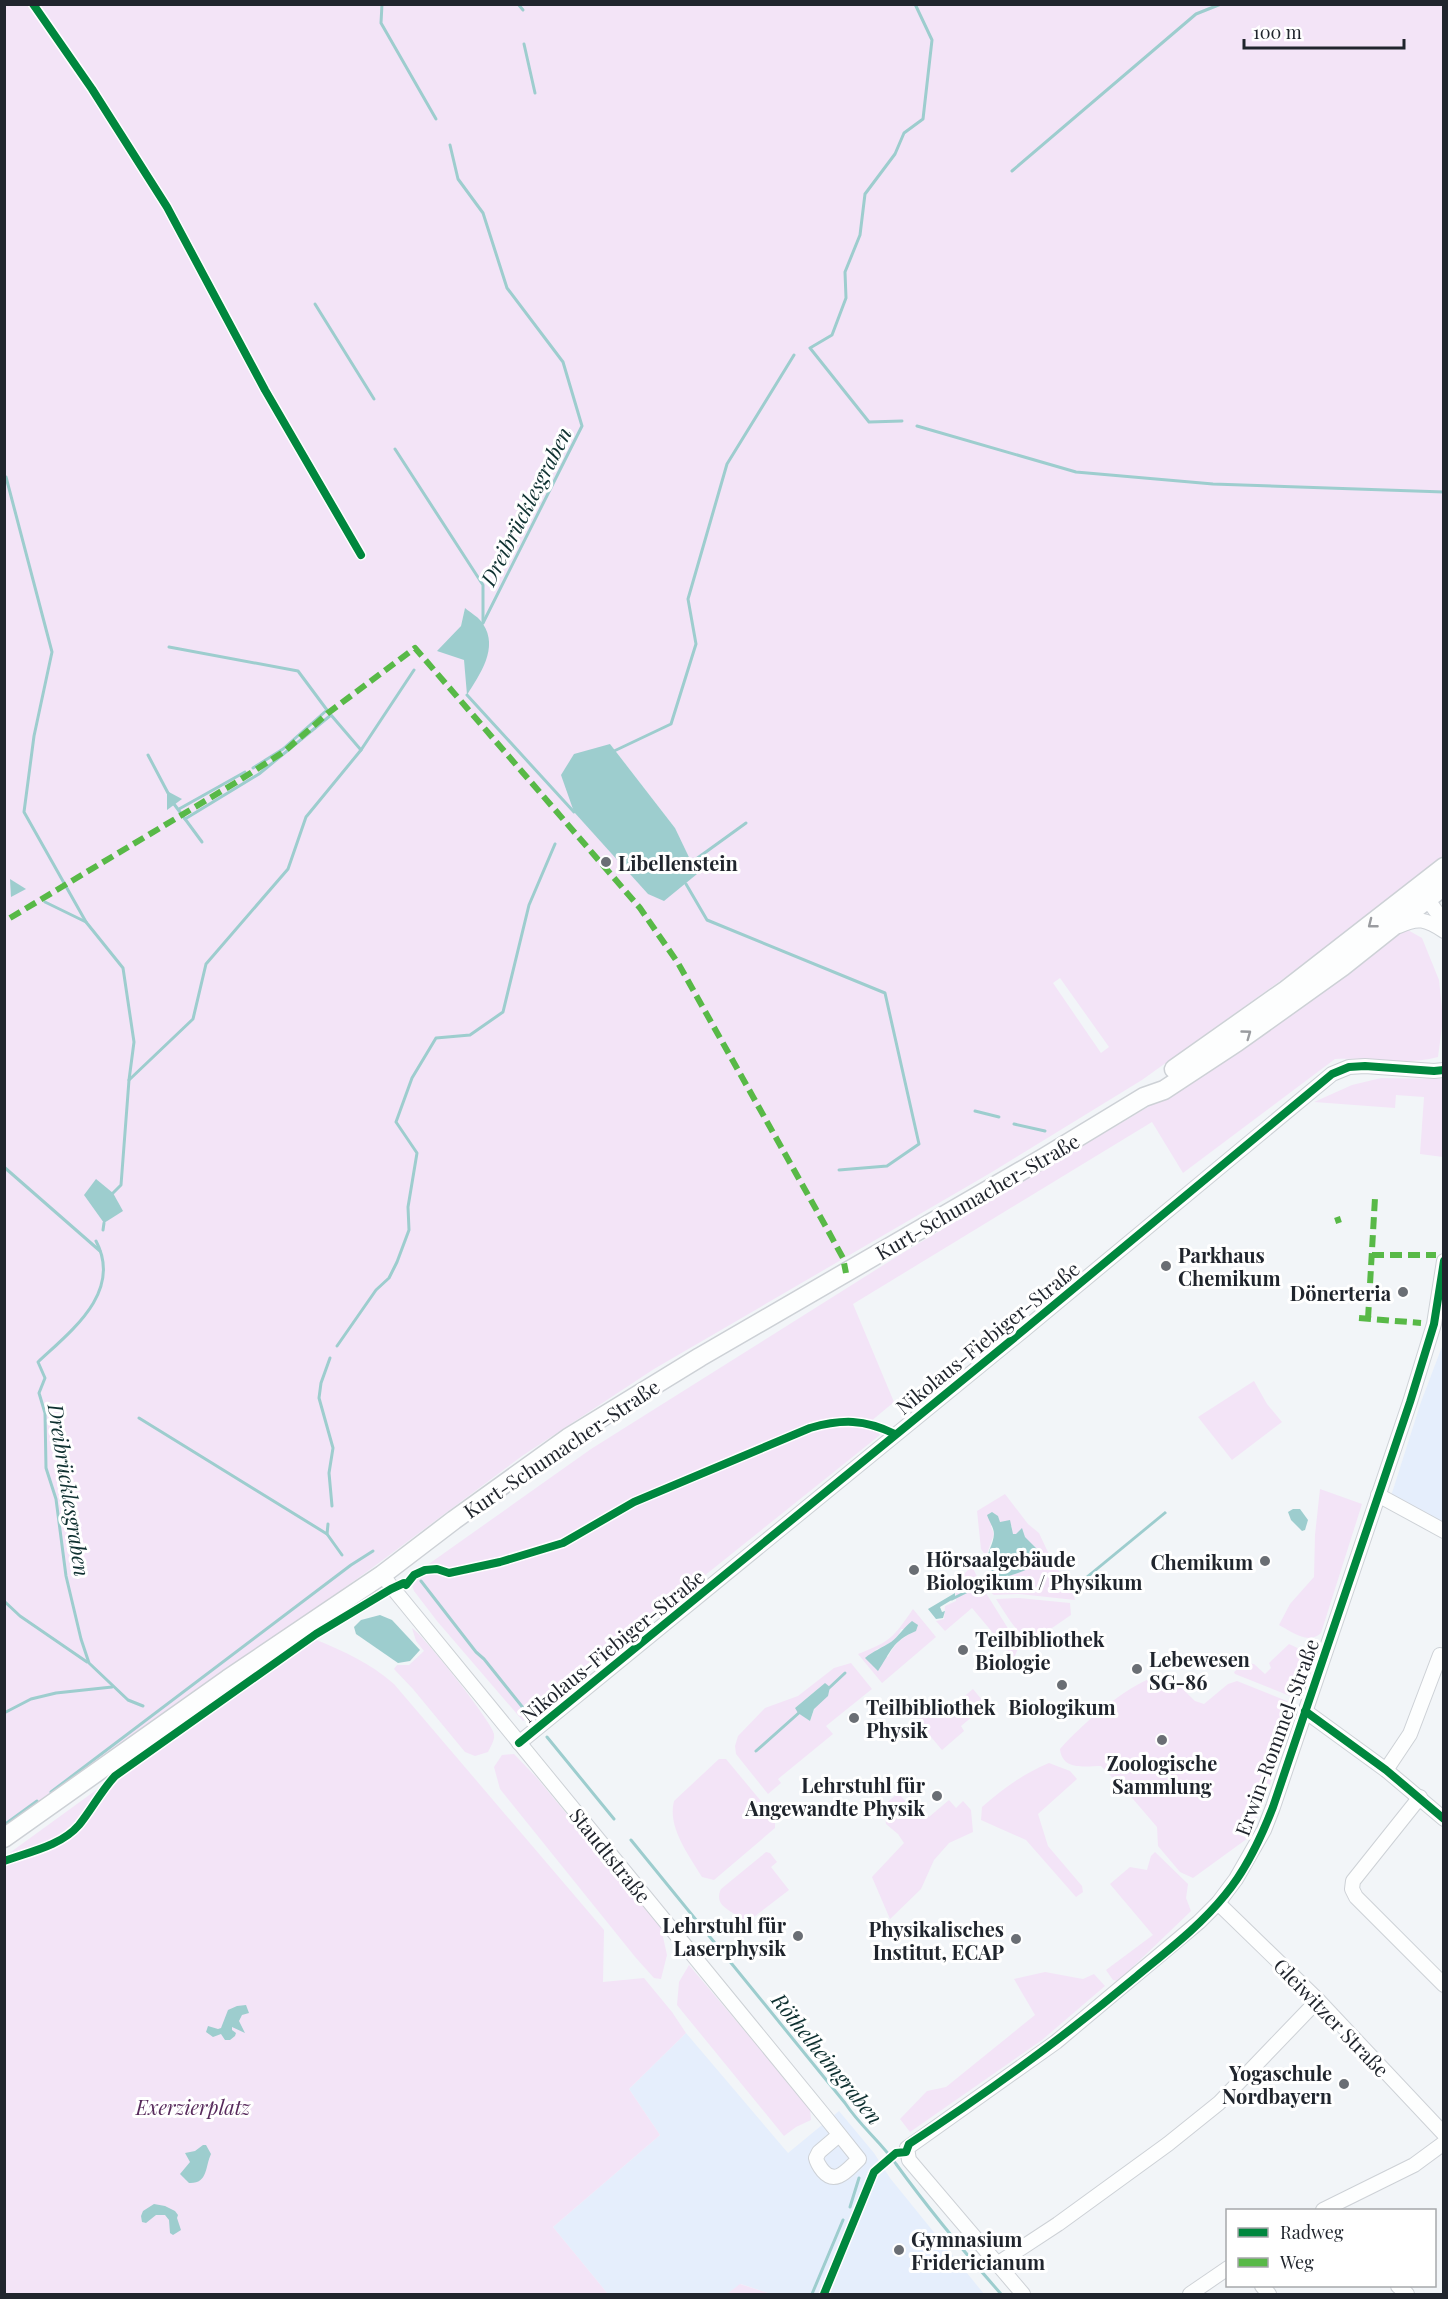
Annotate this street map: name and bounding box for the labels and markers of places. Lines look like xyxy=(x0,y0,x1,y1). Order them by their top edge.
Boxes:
place label: Libellenstein xyxy=(618,849,739,876)
marker: Libellenstein xyxy=(599,855,613,869)
place label: Parkhaus Chemikum xyxy=(1178,1241,1281,1291)
marker: Parkhaus Chemikum xyxy=(1159,1259,1173,1273)
place label: Dönerteria xyxy=(1290,1279,1392,1306)
marker: Dönerteria xyxy=(1396,1285,1410,1299)
place label: Hörsaalgebäude Biologikum / Physikum xyxy=(926,1545,1142,1595)
place label: Chemikum xyxy=(1150,1548,1253,1575)
marker: Chemikum xyxy=(1258,1554,1272,1568)
marker: Hörsaalgebäude Biologikum / Physikum xyxy=(907,1563,921,1577)
place label: Teilbibliothek Biologie xyxy=(975,1625,1105,1675)
marker: Teilbibliothek Biologie xyxy=(956,1643,970,1657)
place label: Lebewesen SG-86 xyxy=(1149,1645,1251,1695)
marker: Lebewesen SG-86 xyxy=(1130,1662,1144,1676)
marker: Biologikum xyxy=(1055,1678,1069,1692)
place label: Teilbibliothek Physik xyxy=(866,1693,996,1743)
place label: Biologikum xyxy=(1008,1693,1116,1720)
marker: Teilbibliothek Physik xyxy=(847,1711,861,1725)
marker: Zoologische Sammlung xyxy=(1155,1733,1169,1747)
place label: Zoologische Sammlung xyxy=(1107,1749,1217,1799)
place label: Lehrstuhl für Angewandte Physik xyxy=(744,1771,926,1821)
marker: Lehrstuhl für Angewandte Physik xyxy=(930,1789,944,1803)
place label: Lehrstuhl für Laserphysik xyxy=(662,1911,787,1961)
place label: Physikalisches Institut, ECAP xyxy=(869,1915,1004,1965)
marker: Lehrstuhl für Laserphysik xyxy=(791,1929,805,1943)
marker: Physikalisches Institut, ECAP xyxy=(1009,1932,1023,1946)
place label: Yogaschule Nordbayern xyxy=(1222,2059,1333,2109)
marker: Yogaschule Nordbayern xyxy=(1337,2077,1351,2091)
place label: Gymnasium Fridericianum xyxy=(911,2225,1045,2275)
marker: Gymnasium Fridericianum xyxy=(892,2243,906,2257)

